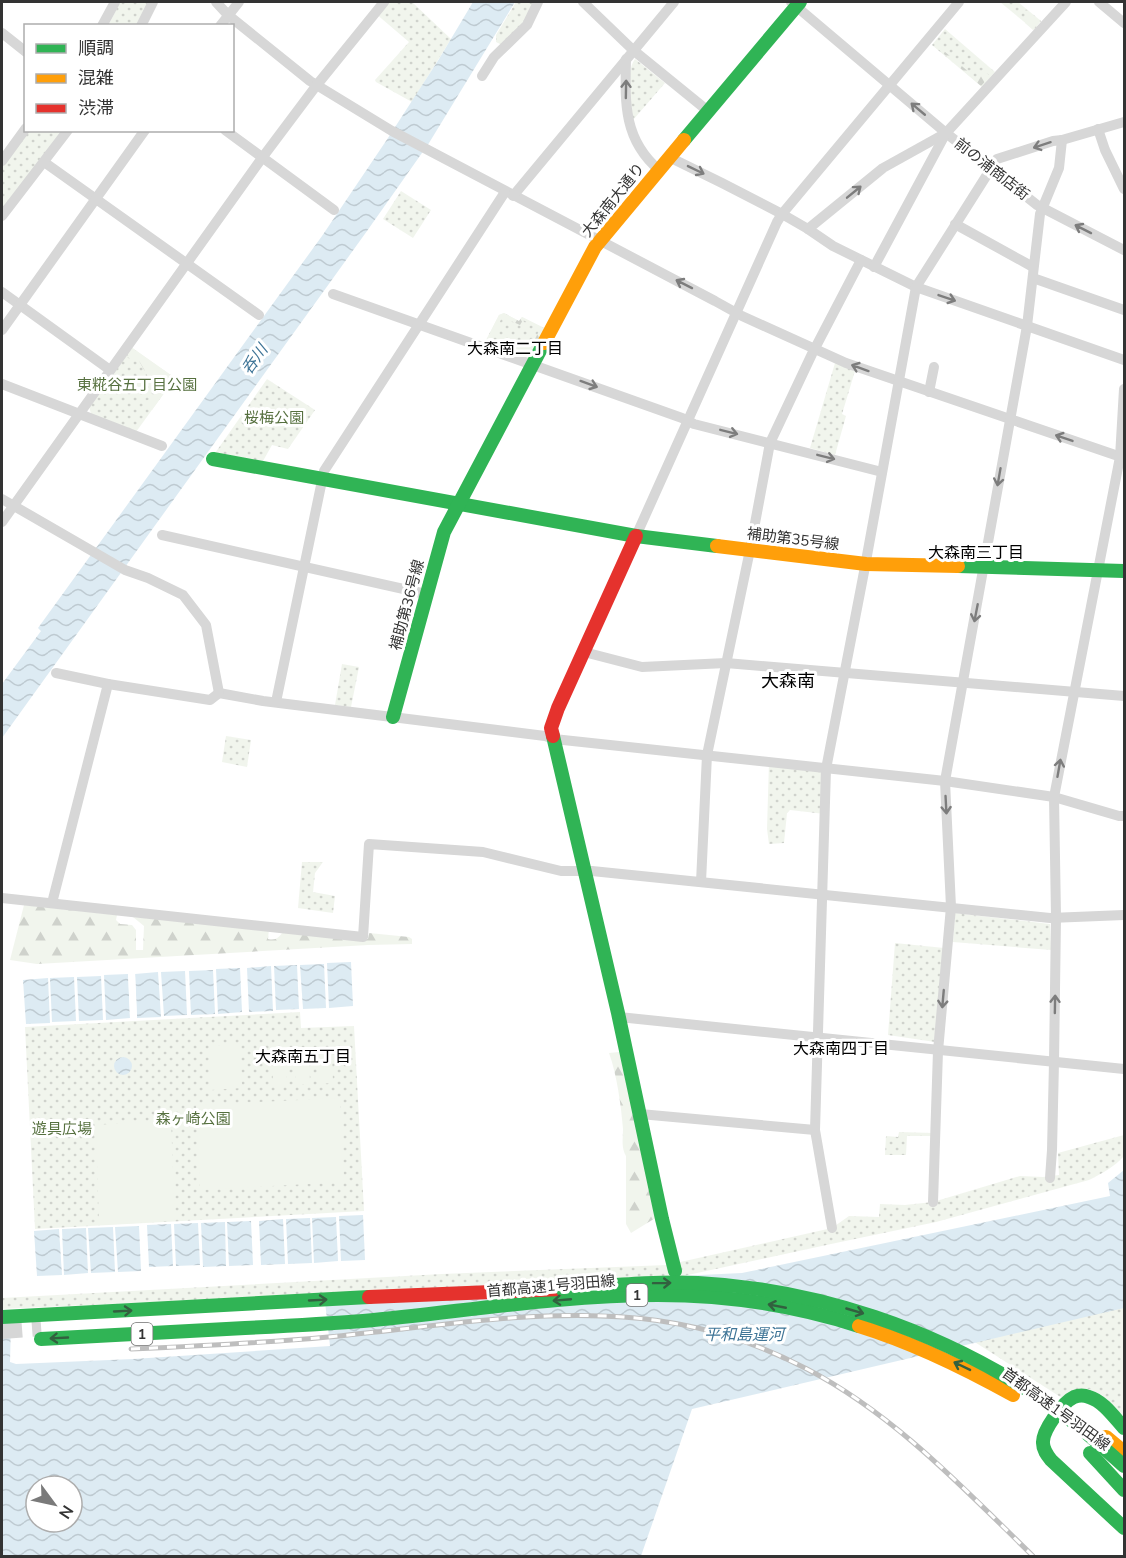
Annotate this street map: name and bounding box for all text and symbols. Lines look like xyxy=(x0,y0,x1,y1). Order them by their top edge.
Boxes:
legend xyxy=(24,24,234,132)
text: 順調 xyxy=(78,36,114,60)
text: 混雑 xyxy=(78,66,114,90)
one-way arrow xyxy=(620,79,632,99)
text: 渋滞 xyxy=(78,96,114,120)
one-way arrow xyxy=(911,102,926,116)
street label: 前の浦商店街 xyxy=(950,133,1034,205)
one-way arrow xyxy=(1033,140,1052,151)
street label: 大森南大通り xyxy=(577,159,649,241)
one-way arrow xyxy=(686,165,704,177)
one-way arrow xyxy=(846,185,861,199)
one-way arrow xyxy=(1074,222,1092,234)
one-way arrow xyxy=(675,278,693,290)
one-way arrow xyxy=(937,293,955,304)
district label: 大森南二丁目 xyxy=(467,338,563,360)
water label: 呑川 xyxy=(237,339,274,379)
one-way arrow xyxy=(851,362,870,373)
park label: 東糀谷五丁目公園 xyxy=(77,375,197,395)
one-way arrow xyxy=(579,379,598,390)
park label: 桜梅公園 xyxy=(244,408,304,428)
one-way arrow xyxy=(719,427,738,439)
one-way arrow xyxy=(1055,431,1074,442)
one-way arrow xyxy=(816,452,835,463)
one-way arrow xyxy=(993,466,1004,486)
street label: 補助第35号線 xyxy=(746,523,840,555)
district label: 大森南三丁目 xyxy=(928,542,1024,564)
street label: 補助第36号線 xyxy=(385,557,429,653)
one-way arrow xyxy=(970,602,981,622)
district label: 大森南 xyxy=(761,669,815,693)
one-way arrow xyxy=(1054,758,1065,778)
one-way arrow xyxy=(941,794,952,814)
one-way arrow xyxy=(937,989,948,1009)
one-way arrow xyxy=(1049,994,1061,1014)
district label: 大森南四丁目 xyxy=(793,1038,889,1060)
district label: 大森南五丁目 xyxy=(255,1046,351,1068)
park label: 森ヶ崎公園 xyxy=(155,1109,231,1129)
park label: 遊具広場 xyxy=(32,1119,92,1139)
street label: 首都高速1号羽田線 xyxy=(486,1270,616,1302)
one-way arrow xyxy=(652,1278,672,1289)
road number: 1 xyxy=(626,1284,648,1306)
one-way arrow xyxy=(307,1295,327,1306)
one-way arrow xyxy=(553,1295,573,1306)
one-way arrow xyxy=(768,1300,788,1311)
one-way arrow xyxy=(112,1306,132,1317)
one-way arrow xyxy=(845,1306,864,1317)
road number: 1 xyxy=(132,1323,152,1345)
water label: 平和島運河 xyxy=(704,1324,787,1346)
one-way arrow xyxy=(50,1333,70,1344)
one-way arrow xyxy=(953,1360,971,1372)
street label: 首都高速1号羽田線 xyxy=(998,1363,1114,1455)
north arrow xyxy=(24,1474,84,1534)
text: N xyxy=(53,1501,78,1523)

